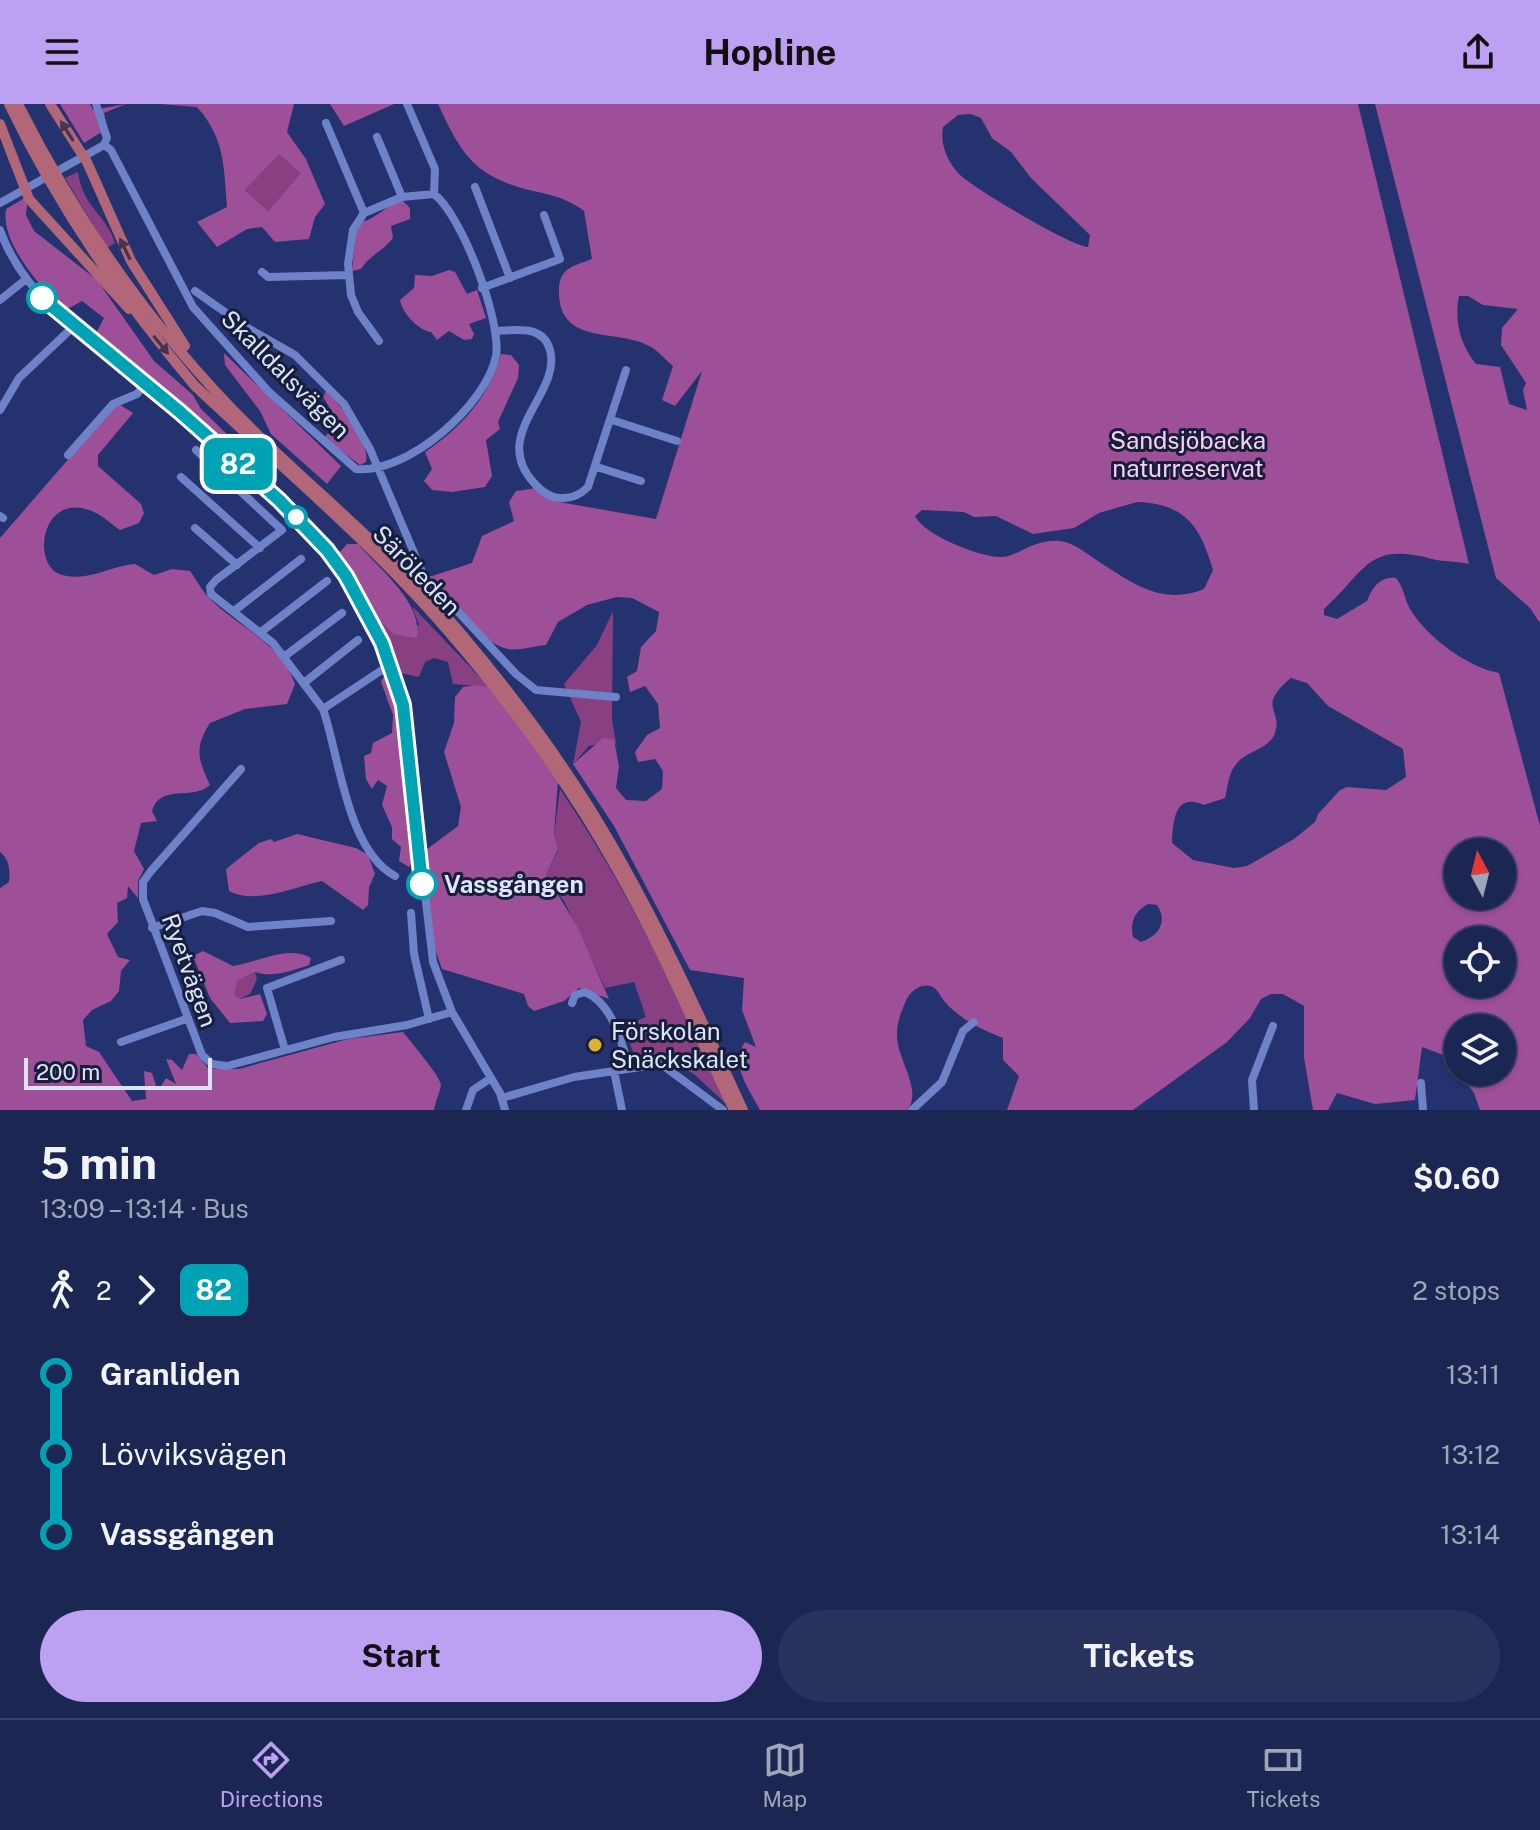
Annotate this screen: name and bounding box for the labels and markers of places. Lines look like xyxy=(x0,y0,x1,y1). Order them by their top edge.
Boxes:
unlabelled marker xyxy=(27,283,57,313)
unlabelled marker xyxy=(285,506,307,528)
marker: Vassgången xyxy=(407,869,437,899)
place label: Vassgången xyxy=(444,870,584,898)
place label: Förskolan Snäckskalet xyxy=(611,1017,748,1073)
marker: Förskolan Snäckskalet xyxy=(586,1036,604,1054)

